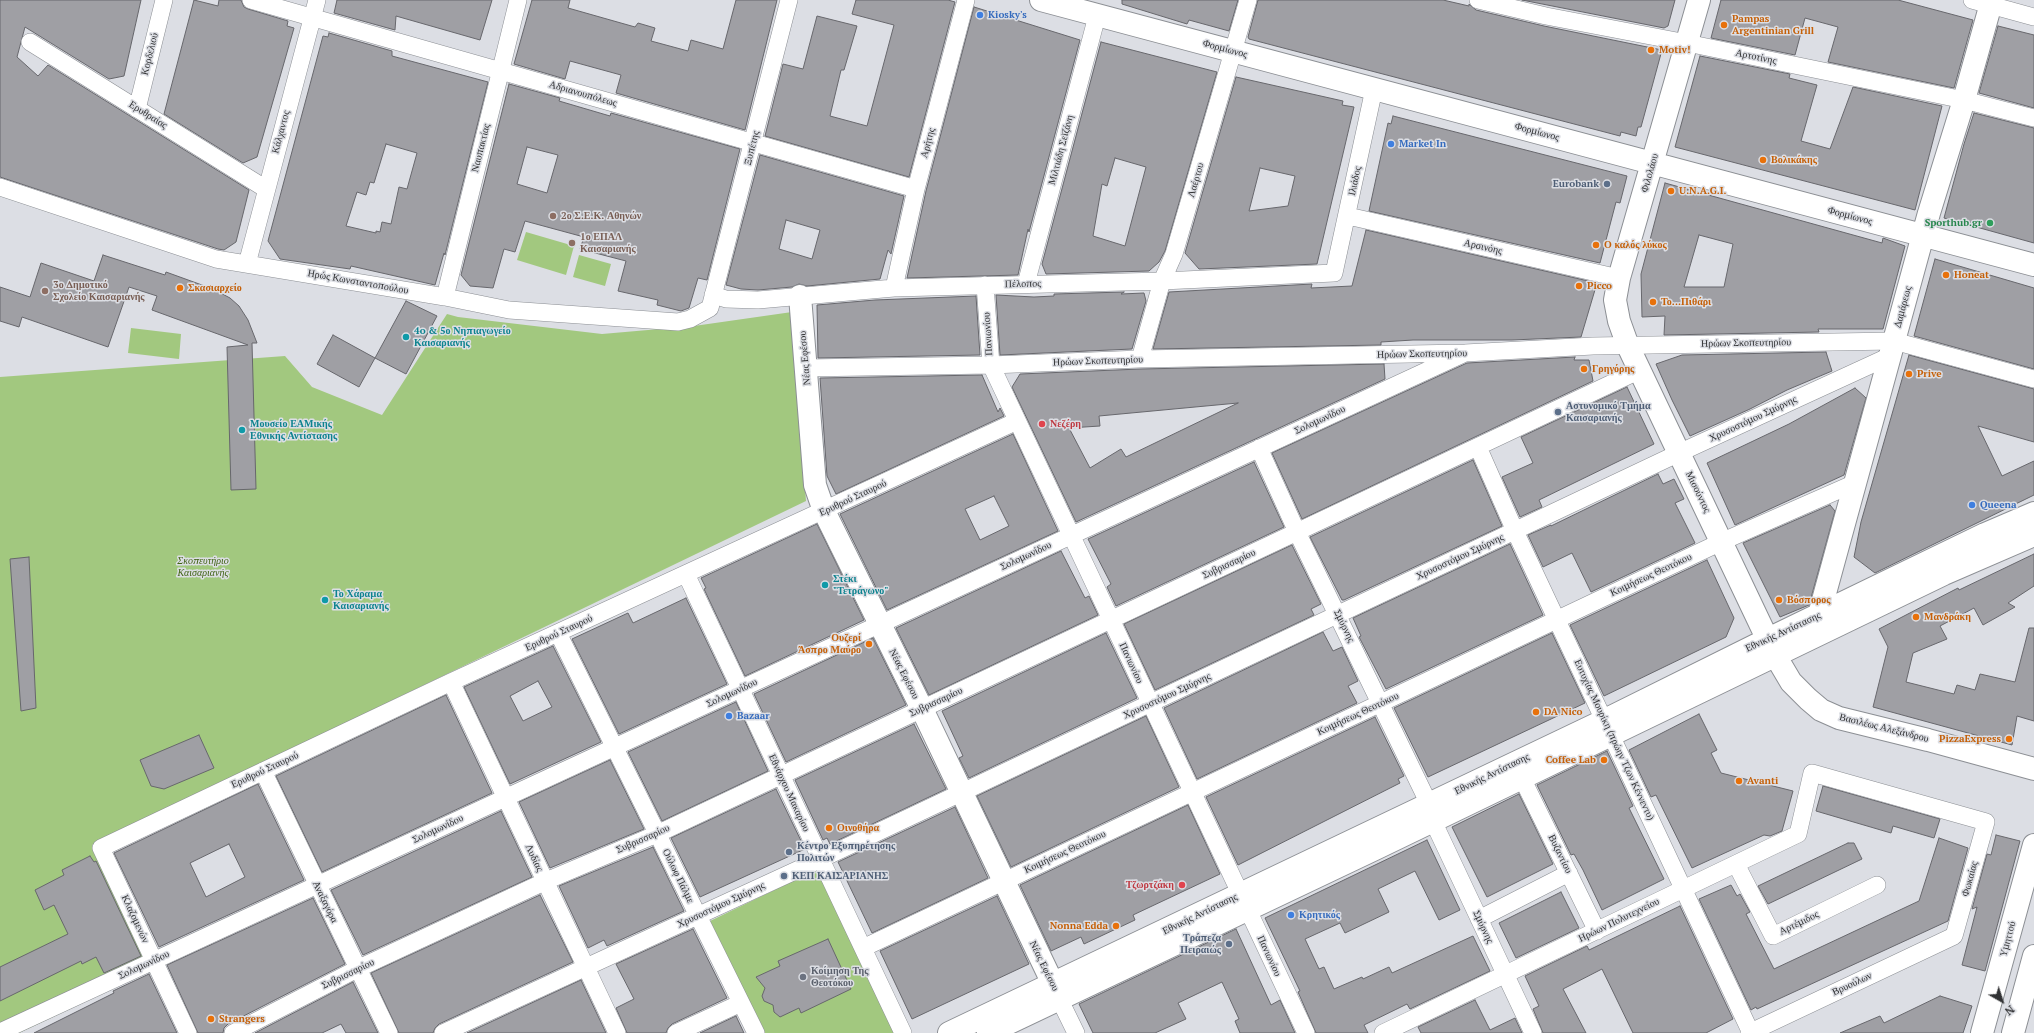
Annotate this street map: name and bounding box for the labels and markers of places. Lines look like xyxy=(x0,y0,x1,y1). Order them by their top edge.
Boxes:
place label: Kiosky's xyxy=(988,9,1027,21)
marker: Kiosky's xyxy=(975,10,985,20)
place label: Pampas Argentinian Grill xyxy=(1732,13,1814,36)
marker: Pampas Argentinian Grill xyxy=(1719,20,1729,30)
place label: Motiv! xyxy=(1659,44,1690,56)
marker: Motiv! xyxy=(1646,45,1656,55)
place label: Market In xyxy=(1399,138,1446,150)
marker: Market In xyxy=(1386,139,1396,149)
place label: Βολικάκης xyxy=(1771,154,1817,166)
marker: Βολικάκης xyxy=(1758,155,1768,165)
place label: Eurobank xyxy=(1553,178,1599,190)
marker: Eurobank xyxy=(1602,179,1612,189)
place label: U.N.A.G.I. xyxy=(1679,185,1726,197)
marker: U.N.A.G.I. xyxy=(1666,186,1676,196)
place label: 2ο Σ.Ε.Κ. Αθηνών xyxy=(561,210,641,222)
marker: 2ο Σ.Ε.Κ. Αθηνών xyxy=(548,211,558,221)
place label: Sporthub.gr xyxy=(1925,217,1982,229)
marker: Sporthub.gr xyxy=(1985,218,1995,228)
place label: 1ο ΕΠΑΛ Καισαριανής xyxy=(580,231,636,254)
marker: 1ο ΕΠΑΛ Καισαριανής xyxy=(567,238,577,248)
place label: Ο καλός λύκος xyxy=(1604,239,1667,251)
marker: Ο καλός λύκος xyxy=(1591,240,1601,250)
place label: Honeat xyxy=(1954,269,1989,281)
marker: Honeat xyxy=(1941,270,1951,280)
place label: 3ο Δημοτικό Σχολείο Καισαριανής xyxy=(53,279,145,302)
place label: Picco xyxy=(1587,280,1612,292)
marker: Picco xyxy=(1574,281,1584,291)
place label: Σκασιαρχείο xyxy=(188,282,242,294)
marker: Σκασιαρχείο xyxy=(175,283,185,293)
marker: 3ο Δημοτικό Σχολείο Καισαριανής xyxy=(40,286,50,296)
place label: Το...Πιθάρι xyxy=(1661,296,1711,308)
marker: Το...Πιθάρι xyxy=(1648,297,1658,307)
place label: 4o & 5ο Νηπιαγωγείο Καισαριανής xyxy=(414,325,511,348)
marker: 4o & 5ο Νηπιαγωγείο Καισαριανής xyxy=(401,332,411,342)
place label: Γρηγόρης xyxy=(1592,363,1634,375)
marker: Γρηγόρης xyxy=(1579,364,1589,374)
place label: Prive xyxy=(1917,368,1942,380)
marker: Prive xyxy=(1904,369,1914,379)
place label: Αστυνομικό Τμήμα Καισαριανής xyxy=(1566,400,1651,424)
marker: Αστυνομικό Τμήμα Καισαριανής xyxy=(1553,407,1563,417)
place label: Μουσείο ΕΑΜικής Εθνικής Αντίστασης xyxy=(250,418,337,442)
place label: Νεζέρη xyxy=(1050,418,1081,430)
marker: Νεζέρη xyxy=(1037,419,1047,429)
marker: Μουσείο ΕΑΜικής Εθνικής Αντίστασης xyxy=(237,425,247,435)
place label: Queena xyxy=(1980,499,2017,511)
marker: Queena xyxy=(1967,500,1977,510)
place label: Στέκι "Τετράγωνο" xyxy=(833,573,888,596)
marker: Στέκι "Τετράγωνο" xyxy=(820,580,830,590)
place label: Το Χάραμα Καισαριανής xyxy=(333,588,389,612)
place label: Βόσπορος xyxy=(1787,594,1830,606)
marker: Το Χάραμα Καισαριανής xyxy=(320,595,330,605)
marker: Βόσπορος xyxy=(1774,595,1784,605)
place label: Μανδράκη xyxy=(1924,611,1971,623)
marker: Μανδράκη xyxy=(1911,612,1921,622)
place label: Ουζερί Άσπρο Μαύρο xyxy=(798,632,861,656)
marker: Ουζερί Άσπρο Μαύρο xyxy=(864,639,874,649)
place label: DA Nico xyxy=(1544,706,1582,718)
marker: DA Nico xyxy=(1531,707,1541,717)
place label: Bazaar xyxy=(737,710,770,722)
marker: Bazaar xyxy=(724,711,734,721)
place label: PizzaExpress xyxy=(1939,733,2001,745)
marker: PizzaExpress xyxy=(2004,734,2014,744)
place label: Coffee Lab xyxy=(1546,754,1596,766)
marker: Coffee Lab xyxy=(1599,755,1609,765)
place label: Avanti xyxy=(1747,775,1778,787)
marker: Avanti xyxy=(1734,776,1744,786)
place label: Οινοθήρα xyxy=(837,822,879,834)
marker: Οινοθήρα xyxy=(824,823,834,833)
place label: Κέντρο Εξυπηρέτησης Πολιτών xyxy=(797,840,895,864)
marker: Κέντρο Εξυπηρέτησης Πολιτών xyxy=(784,847,794,857)
place label: ΚΕΠ ΚΑΙΣΑΡΙΑΝΗΣ xyxy=(792,870,888,882)
marker: ΚΕΠ ΚΑΙΣΑΡΙΑΝΗΣ xyxy=(779,871,789,881)
place label: Τζωρτζάκη xyxy=(1126,879,1174,891)
marker: Τζωρτζάκη xyxy=(1177,880,1187,890)
place label: Κρητικός xyxy=(1299,909,1340,921)
marker: Κρητικός xyxy=(1286,910,1296,920)
place label: Nonna Edda xyxy=(1050,920,1108,932)
marker: Nonna Edda xyxy=(1111,921,1121,931)
place label: Τράπεζα Πειραιώς xyxy=(1180,932,1221,956)
marker: Τράπεζα Πειραιώς xyxy=(1224,939,1234,949)
place label: Κοίμηση Της Θεοτόκου xyxy=(811,965,868,988)
marker: Κοίμηση Της Θεοτόκου xyxy=(798,972,808,982)
place label: Strangers xyxy=(219,1013,265,1025)
marker: Strangers xyxy=(206,1014,216,1024)

